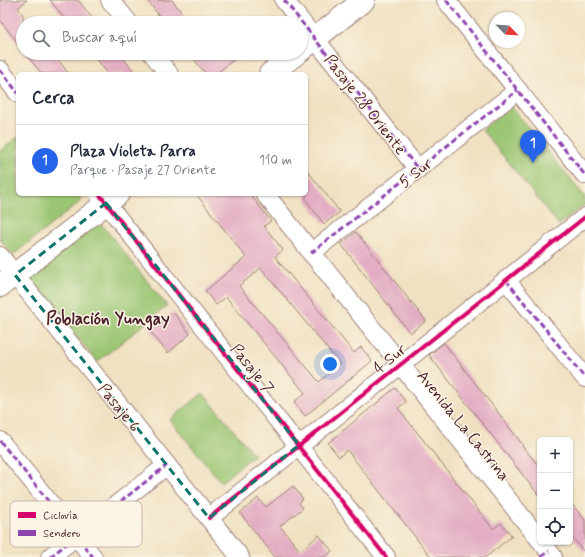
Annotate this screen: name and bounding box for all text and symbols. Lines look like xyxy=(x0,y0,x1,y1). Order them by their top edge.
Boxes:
north arrow xyxy=(489,12,525,48)
search box xyxy=(16,16,308,60)
icon: search xyxy=(30,27,52,49)
text: Buscar aquí xyxy=(62,28,137,48)
street label: Pasaje 28 Oriente xyxy=(319,50,411,160)
text: Cerca xyxy=(32,87,75,109)
pin: 1 xyxy=(520,130,546,163)
text: Plaza Violeta Parra xyxy=(70,142,196,162)
text: 1 xyxy=(42,152,48,169)
text: 110 m xyxy=(259,152,292,169)
street label: 5 Sur xyxy=(395,153,437,193)
text: Parque · Pasaje 27 Oriente xyxy=(70,162,216,179)
district label: Población Yungay xyxy=(46,308,170,331)
street label: 4 Sur xyxy=(369,339,411,379)
street label: Pasaje 7 xyxy=(225,340,279,398)
your location xyxy=(320,354,340,374)
street label: Avenida La Castrina xyxy=(412,366,514,486)
street label: Pasaje 6 xyxy=(93,379,145,437)
map controls xyxy=(537,437,573,545)
button: + xyxy=(537,437,573,473)
button: − xyxy=(537,473,573,509)
legend xyxy=(10,501,142,547)
text: Ciclovía xyxy=(43,509,78,523)
button: locate xyxy=(537,509,573,545)
text: Sendero xyxy=(43,527,80,541)

